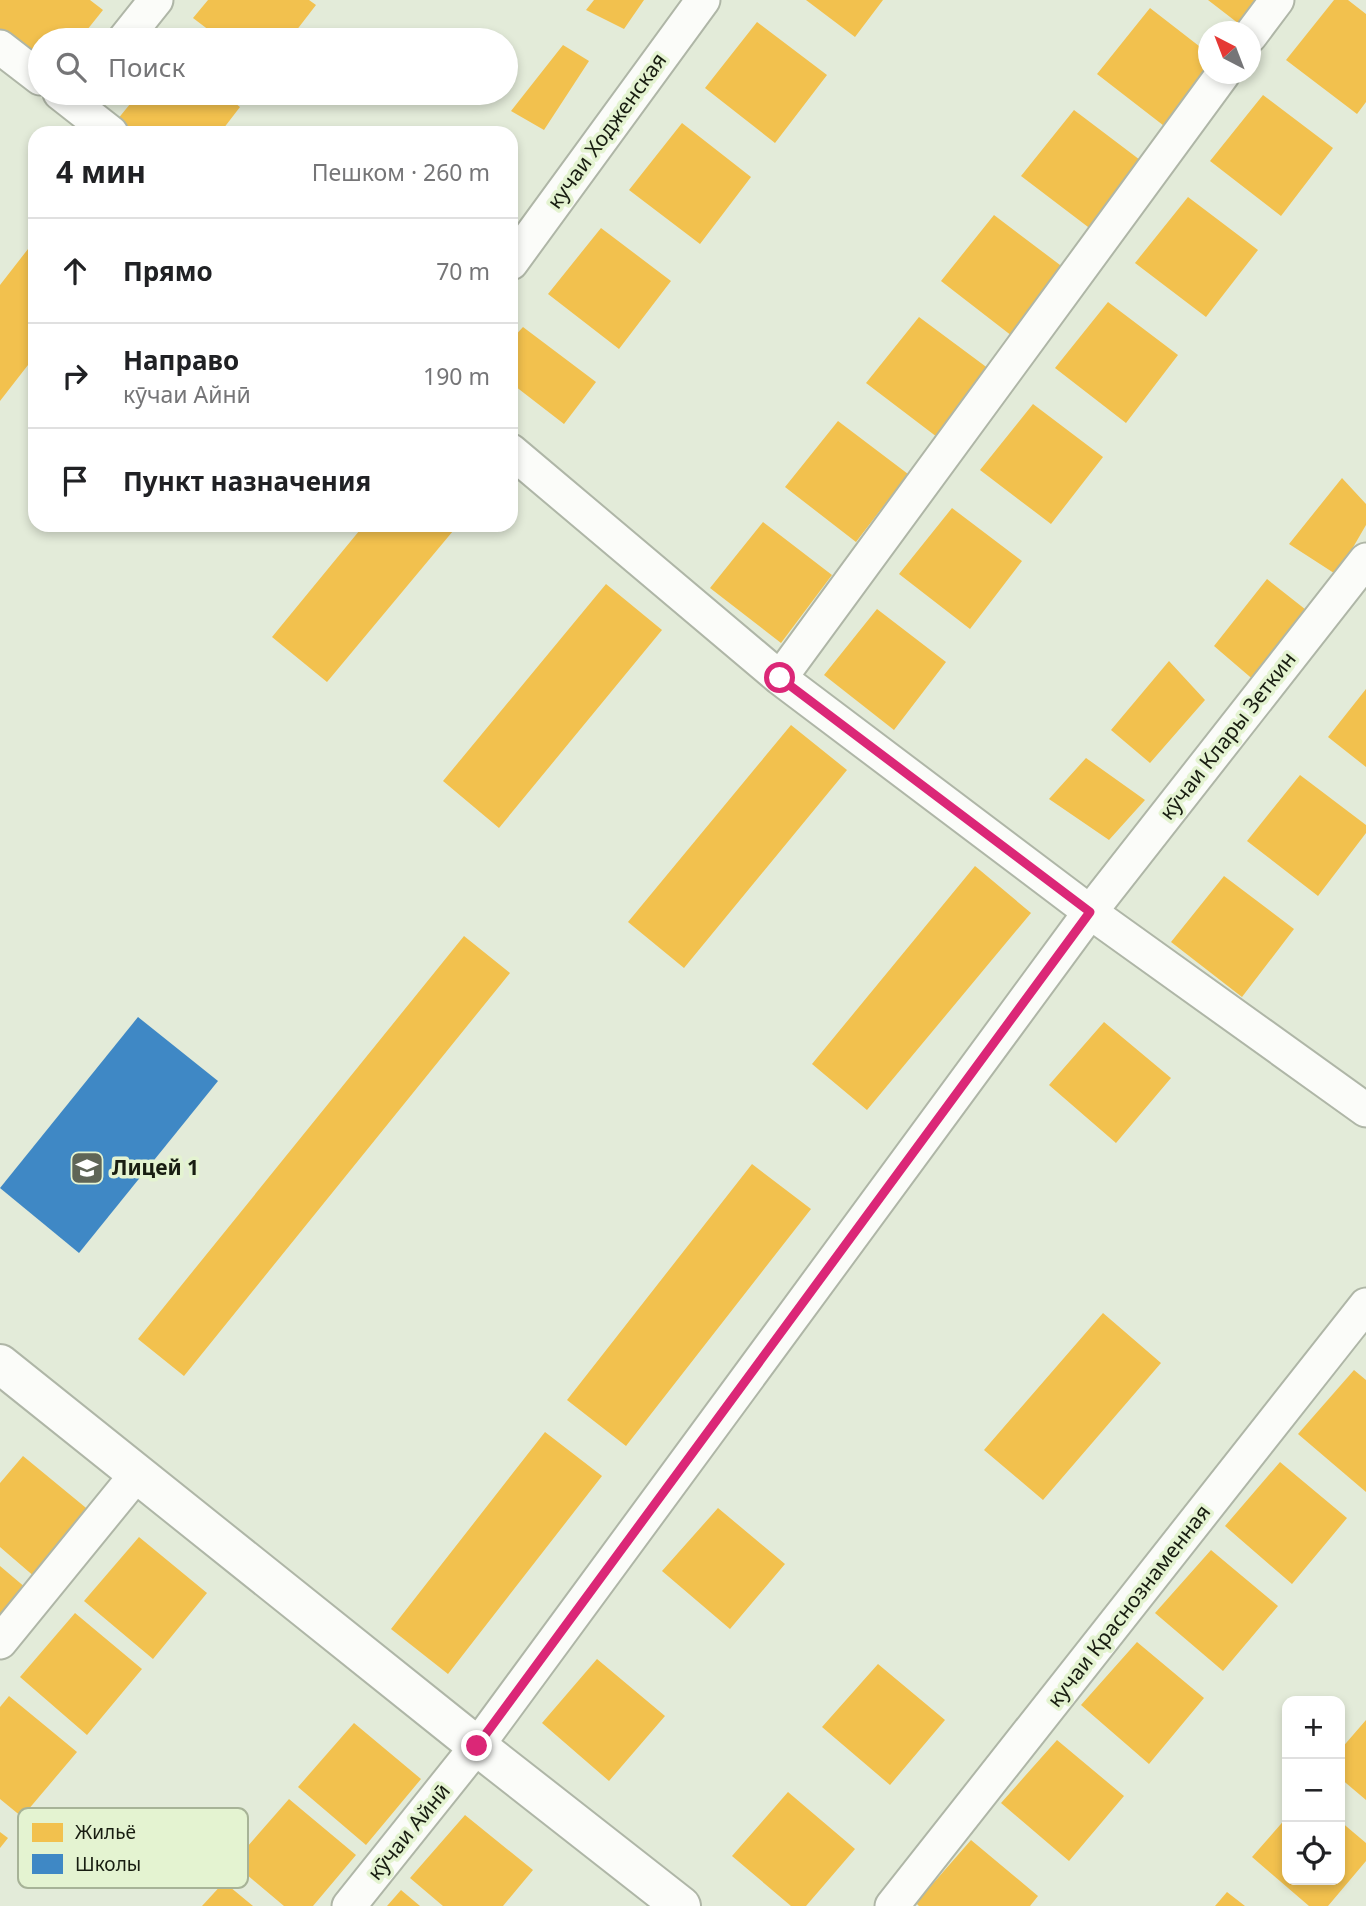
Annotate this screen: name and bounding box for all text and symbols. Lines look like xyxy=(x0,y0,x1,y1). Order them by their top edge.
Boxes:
north arrow xyxy=(1198,21,1261,84)
search box xyxy=(28,28,518,105)
street label: кучаи Ходженская xyxy=(540,47,672,214)
icon: search xyxy=(52,48,90,86)
text: Поиск xyxy=(108,49,185,85)
text: 4 мин xyxy=(56,151,146,192)
text: Пешком · 260 m xyxy=(312,156,490,188)
icon: ahead xyxy=(56,252,94,290)
text: Прямо xyxy=(123,253,213,289)
text: 70 m xyxy=(436,255,490,287)
text: Направо xyxy=(123,342,239,378)
icon: right xyxy=(56,357,94,395)
text: 190 m xyxy=(423,360,490,392)
text: кӯчаи Айнӣ xyxy=(123,378,251,410)
icon: arrive xyxy=(56,462,94,500)
text: Пункт назначения xyxy=(123,463,371,499)
street label: кӯчаи Клары Зеткин xyxy=(1153,646,1302,825)
route start xyxy=(764,662,795,693)
school or university icon: Лицей 1 xyxy=(68,1149,106,1187)
place label: Лицей 1 xyxy=(112,1153,199,1181)
street label: кучаи Краснознаменная xyxy=(1040,1498,1216,1712)
map controls xyxy=(1282,1696,1345,1885)
button: + xyxy=(1282,1696,1345,1759)
route end xyxy=(461,1730,492,1761)
button: − xyxy=(1282,1759,1345,1822)
street label: кӯчаи Айнӣ xyxy=(361,1777,456,1886)
legend xyxy=(18,1808,248,1888)
text: Жильё xyxy=(75,1819,136,1845)
button: locate xyxy=(1282,1822,1345,1885)
text: Школы xyxy=(75,1851,141,1877)

